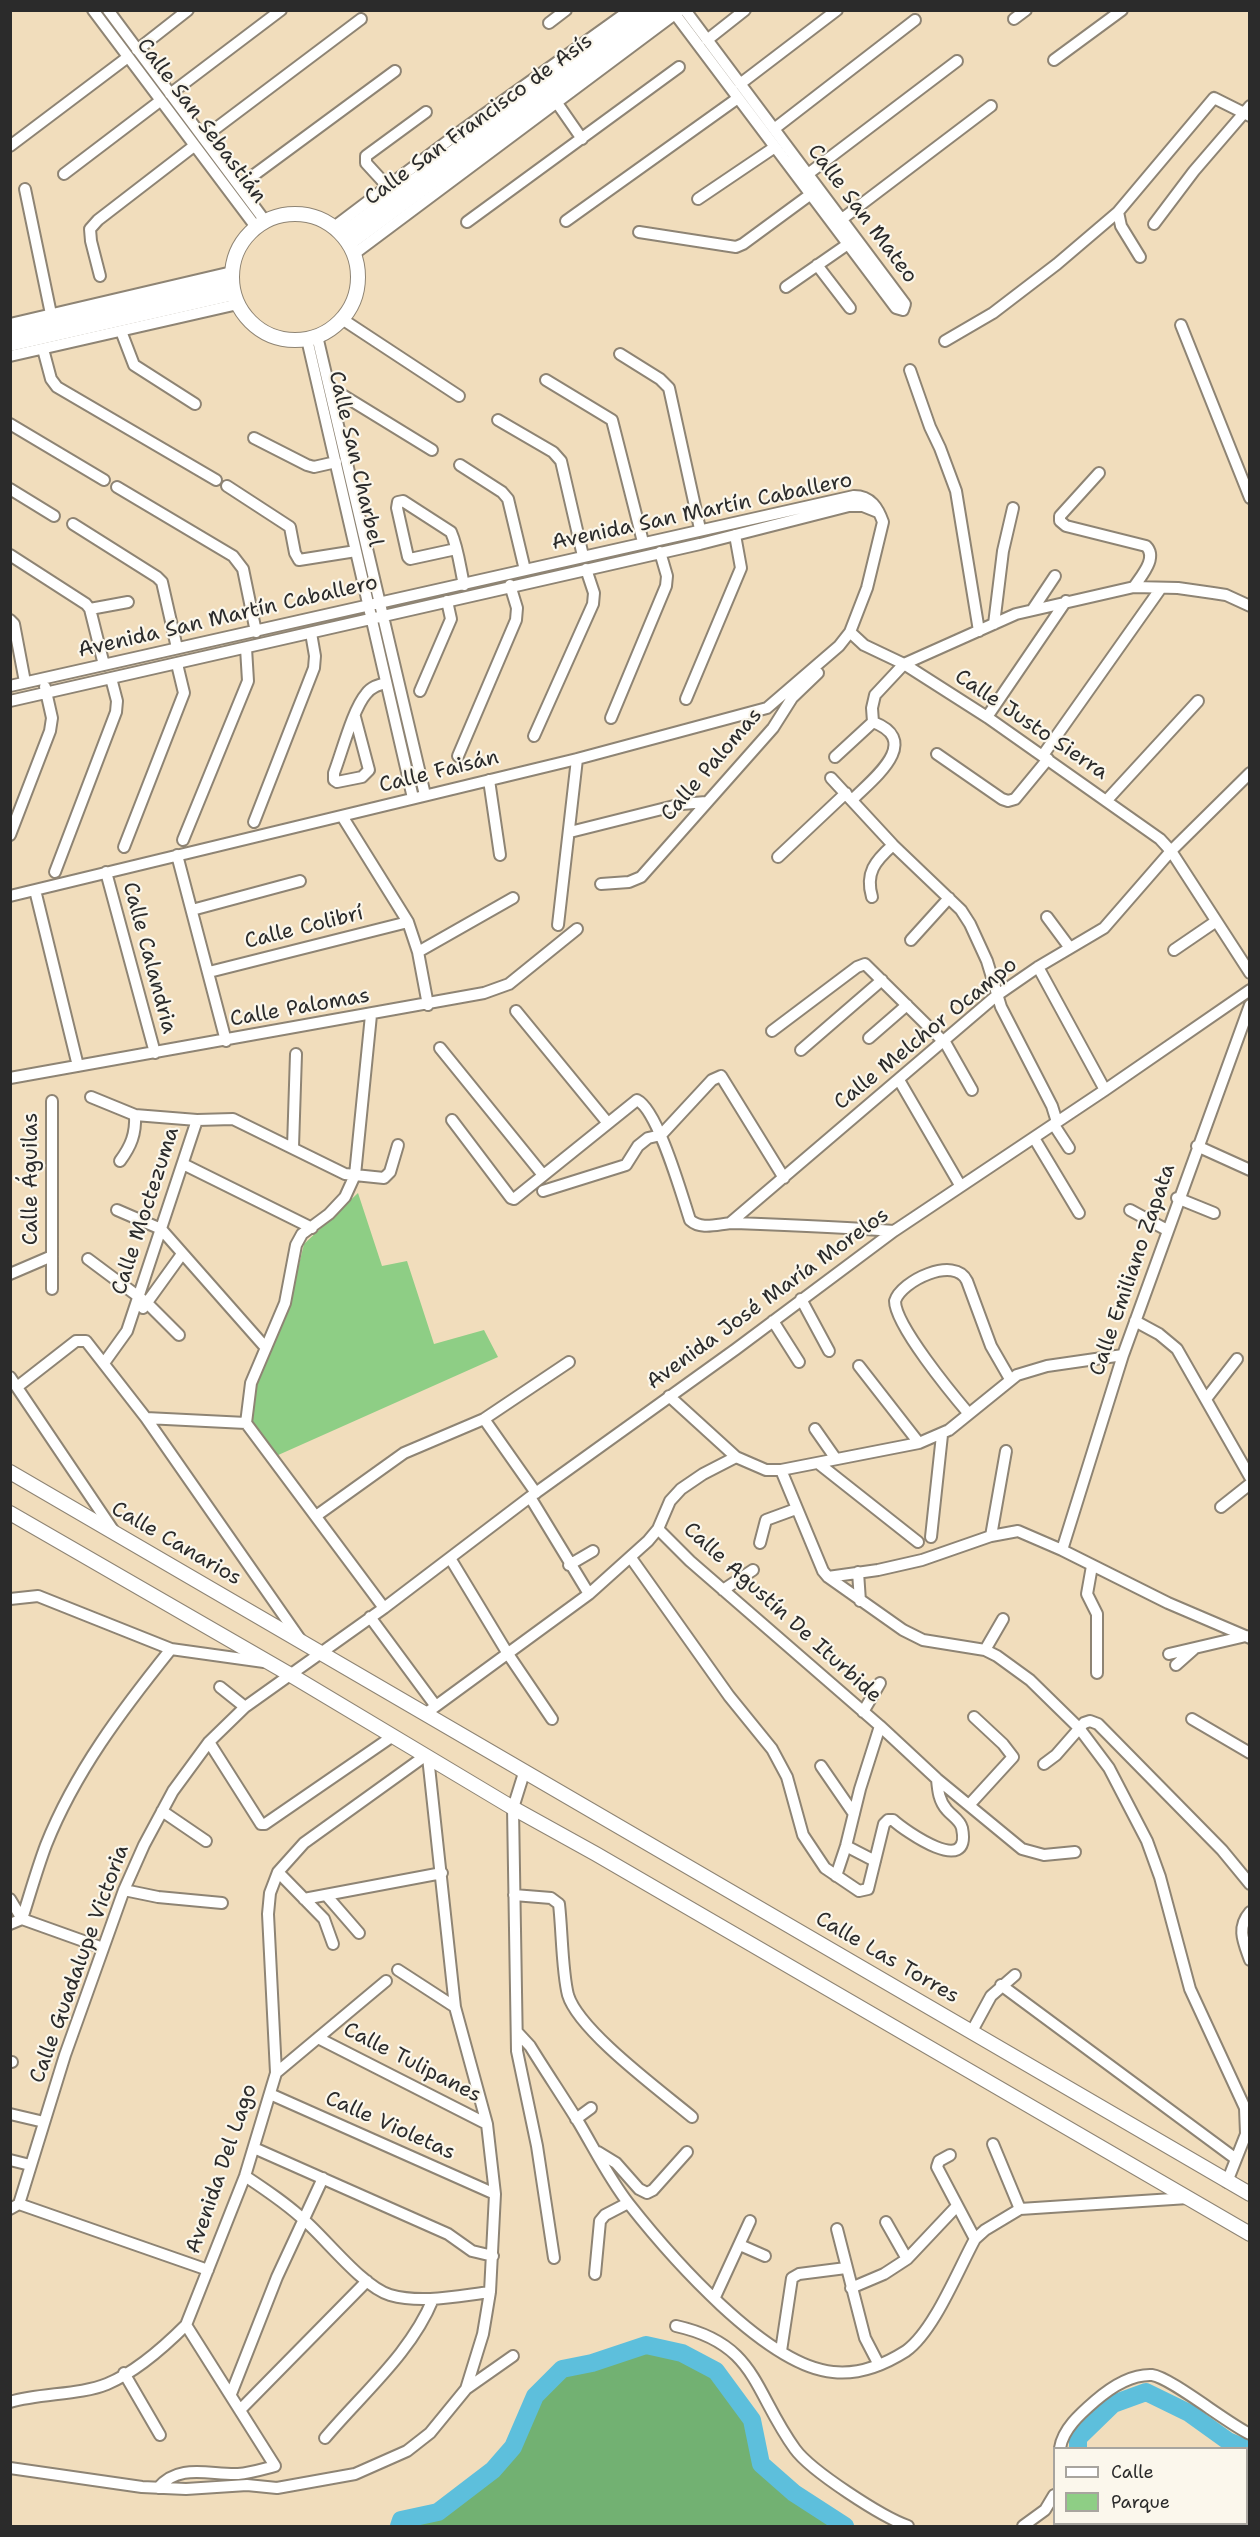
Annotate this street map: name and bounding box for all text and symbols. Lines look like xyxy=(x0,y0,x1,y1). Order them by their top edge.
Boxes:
street label: Calle San Francisco de Asís xyxy=(360,29,598,211)
street label: Calle San Sebastián xyxy=(131,33,271,209)
street label: Calle San Mateo xyxy=(802,140,922,288)
street label: Calle San Charbel xyxy=(323,369,387,549)
street label: Avenida San Martín Caballero xyxy=(549,468,855,556)
street label: Avenida San Martín Caballero xyxy=(76,570,380,664)
street label: Calle Justo Sierra xyxy=(950,664,1112,786)
street label: Calle Palomas xyxy=(656,703,768,827)
street label: Calle Faisán xyxy=(377,745,501,799)
street label: Calle Calandria xyxy=(117,880,181,1036)
street label: Calle Colibrí xyxy=(242,901,366,955)
street label: Calle Melchor Ocampo xyxy=(829,952,1023,1116)
street label: Calle Palomas xyxy=(228,983,372,1033)
street label: Calle Águilas xyxy=(19,1113,45,1245)
street label: Calle Moctezuma xyxy=(107,1124,185,1298)
street label: Calle Emiliano Zapata xyxy=(1085,1161,1181,1379)
street label: Avenida José María Morelos xyxy=(642,1203,894,1395)
street label: Calle Canarios xyxy=(106,1497,246,1591)
street label: Calle Agustín De Iturbide xyxy=(678,1517,886,1709)
street label: Calle Guadalupe Victoria xyxy=(25,1841,135,2087)
street label: Calle Las Torres xyxy=(811,1907,963,2009)
street label: Calle Tulipanes xyxy=(339,2017,485,2109)
street label: Avenida Del Lago xyxy=(181,2081,263,2257)
street label: Calle Violetas xyxy=(321,2086,459,2166)
legend xyxy=(1053,2447,1248,2525)
text: Calle xyxy=(1111,2460,1154,2484)
text: Parque xyxy=(1111,2490,1170,2514)

